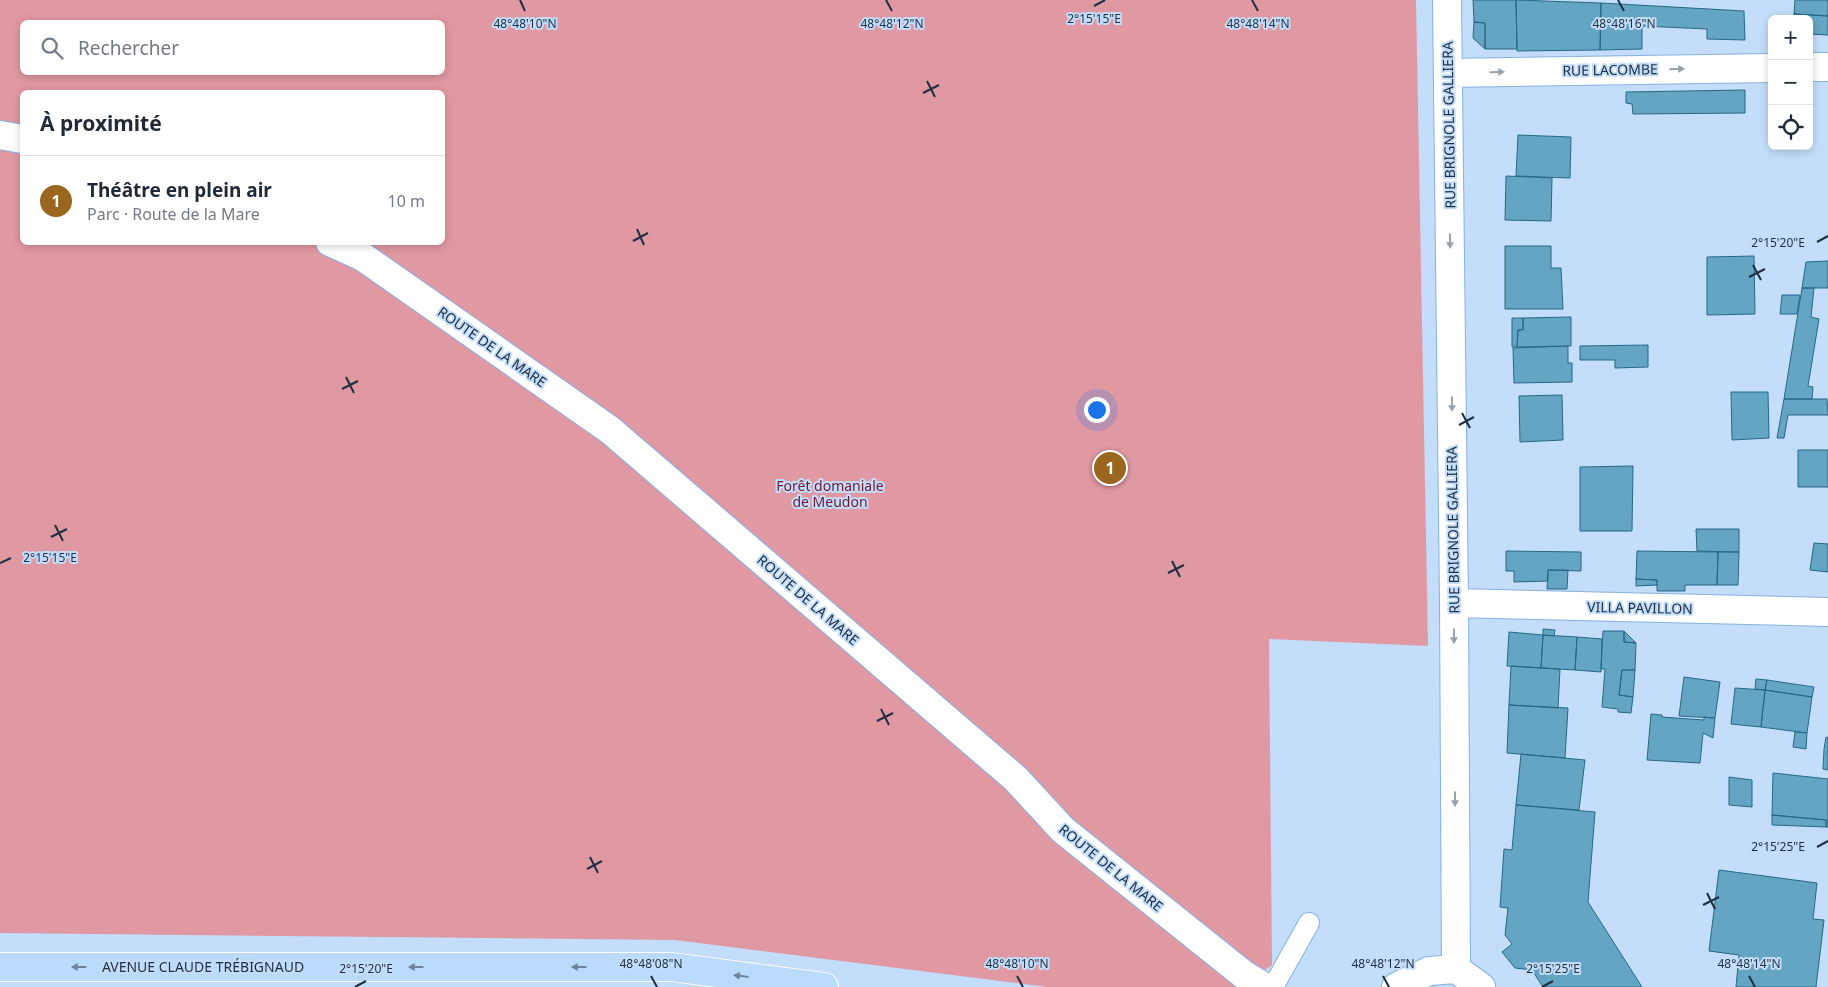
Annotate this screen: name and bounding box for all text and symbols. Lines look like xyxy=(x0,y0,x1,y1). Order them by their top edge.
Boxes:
text: 2°15'15"E xyxy=(1067,10,1121,27)
text: 48°48'10"N xyxy=(493,15,557,32)
text: 48°48'12"N xyxy=(860,15,924,32)
text: 48°48'14"N xyxy=(1226,15,1290,32)
text: 48°48'16"N xyxy=(1592,15,1656,32)
map controls xyxy=(1768,15,1813,150)
button: + xyxy=(1768,15,1813,60)
search box xyxy=(20,20,445,75)
icon: search xyxy=(38,34,66,62)
text: Rechercher xyxy=(78,35,179,61)
street label: RUE BRIGNOLE GALLIERA xyxy=(1438,41,1459,209)
street label: RUE LACOMBE xyxy=(1562,59,1658,80)
button: − xyxy=(1768,60,1813,105)
one-way arrow xyxy=(1669,65,1685,73)
one-way arrow xyxy=(1489,68,1505,76)
button: locate xyxy=(1768,105,1813,150)
text: À proximité xyxy=(40,109,162,137)
text: Théâtre en plein air xyxy=(87,177,272,203)
text: 1 xyxy=(51,190,61,212)
text: 10 m xyxy=(388,190,425,212)
text: Parc · Route de la Mare xyxy=(87,203,260,225)
one-way arrow xyxy=(1446,233,1454,249)
text: 2°15'20"E xyxy=(1751,234,1805,251)
street label: ROUTE DE LA MARE xyxy=(434,302,550,391)
one-way arrow xyxy=(1448,396,1456,412)
your location xyxy=(1084,397,1110,423)
street label: RUE BRIGNOLE GALLIERA xyxy=(1442,446,1463,614)
pin: 1 xyxy=(1094,449,1126,487)
park label: Forêt domaniale de Meudon xyxy=(776,476,884,511)
text: 2°15'15"E xyxy=(23,549,77,566)
street label: ROUTE DE LA MARE xyxy=(753,550,863,649)
street label: VILLA PAVILLON xyxy=(1587,597,1693,618)
one-way arrow xyxy=(1450,628,1458,644)
one-way arrow xyxy=(1451,791,1459,807)
street label: ROUTE DE LA MARE xyxy=(1055,820,1167,916)
text: 2°15'25"E xyxy=(1751,838,1805,855)
text: 48°48'08"N xyxy=(619,955,683,972)
text: 48°48'10"N xyxy=(985,955,1049,972)
text: 48°48'12"N xyxy=(1351,955,1415,972)
text: 48°48'14"N xyxy=(1717,955,1781,972)
street label: AVENUE CLAUDE TRÉBIGNAUD xyxy=(102,957,304,976)
text: 2°15'20"E xyxy=(339,960,393,977)
text: 2°15'25"E xyxy=(1526,960,1580,977)
one-way arrow xyxy=(71,963,87,971)
one-way arrow xyxy=(408,963,424,971)
one-way arrow xyxy=(571,963,587,971)
one-way arrow xyxy=(733,972,749,980)

